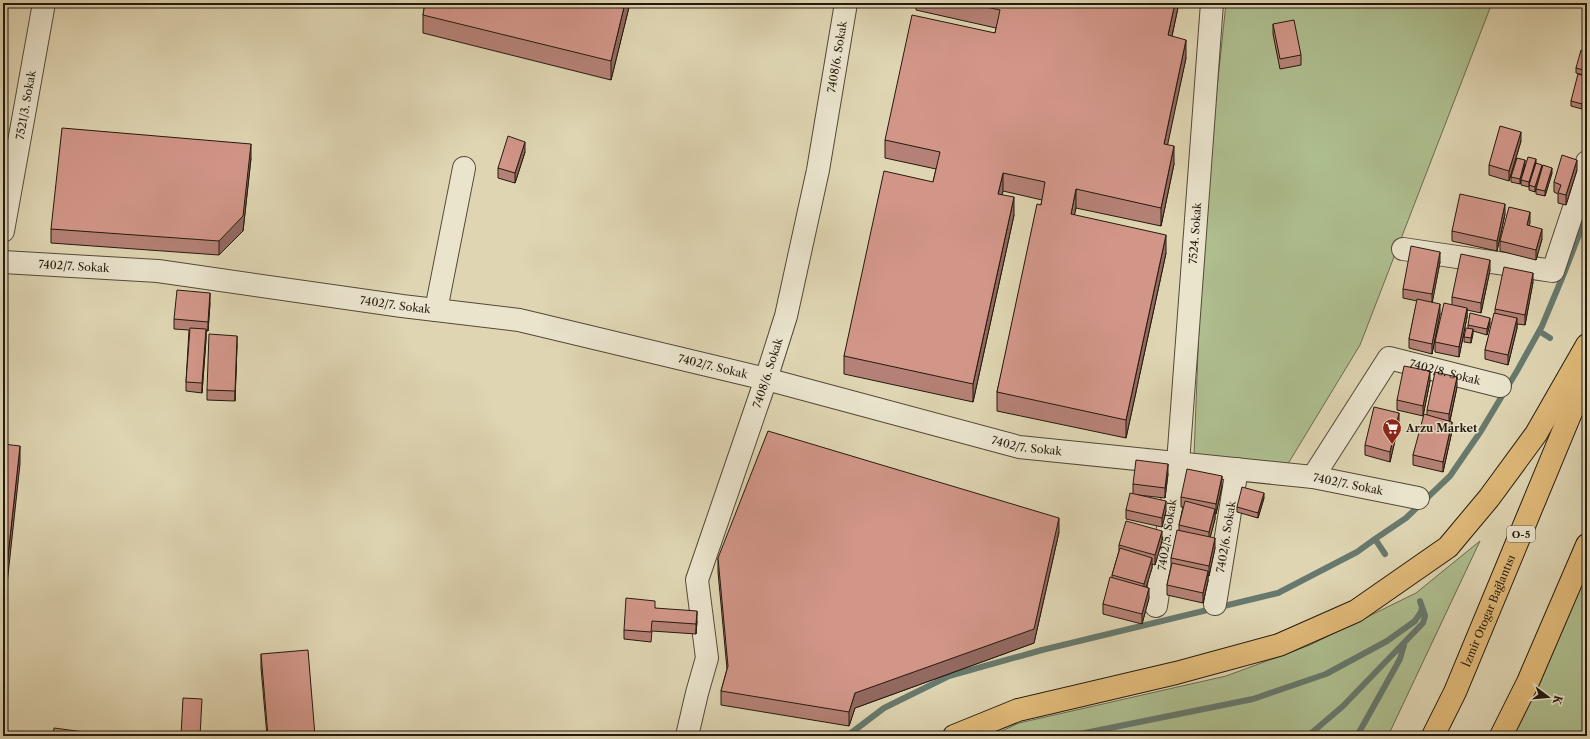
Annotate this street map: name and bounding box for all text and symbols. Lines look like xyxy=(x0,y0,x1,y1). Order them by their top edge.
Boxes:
street label: 7408/6. Sokak xyxy=(824,19,850,94)
street label: 7521/3. Sokak xyxy=(13,69,39,141)
street label: 7524. Sokak xyxy=(1186,201,1204,265)
street label: 7402/7. Sokak xyxy=(38,257,110,275)
street label: 7402/7. Sokak xyxy=(359,293,432,316)
street label: 7408/6. Sokak xyxy=(750,336,786,410)
street label: 7402/7. Sokak xyxy=(677,351,750,382)
street label: 7402/8. Sokak xyxy=(1408,356,1483,388)
supermarket icon: Arzu Market xyxy=(1381,417,1403,445)
place label: Arzu Market xyxy=(1405,421,1478,435)
street label: 7402/7. Sokak xyxy=(990,433,1063,458)
street label: 7402/7. Sokak xyxy=(1312,470,1385,498)
street label: 7402/5. Sokak xyxy=(1155,498,1179,572)
street label: 7402/6. Sokak xyxy=(1213,499,1239,574)
road number: O-5 xyxy=(1507,526,1535,542)
street label: İzmir Otogar Bağlantısı xyxy=(1458,552,1518,669)
north arrow xyxy=(1528,677,1568,717)
text: K xyxy=(1549,694,1566,707)

